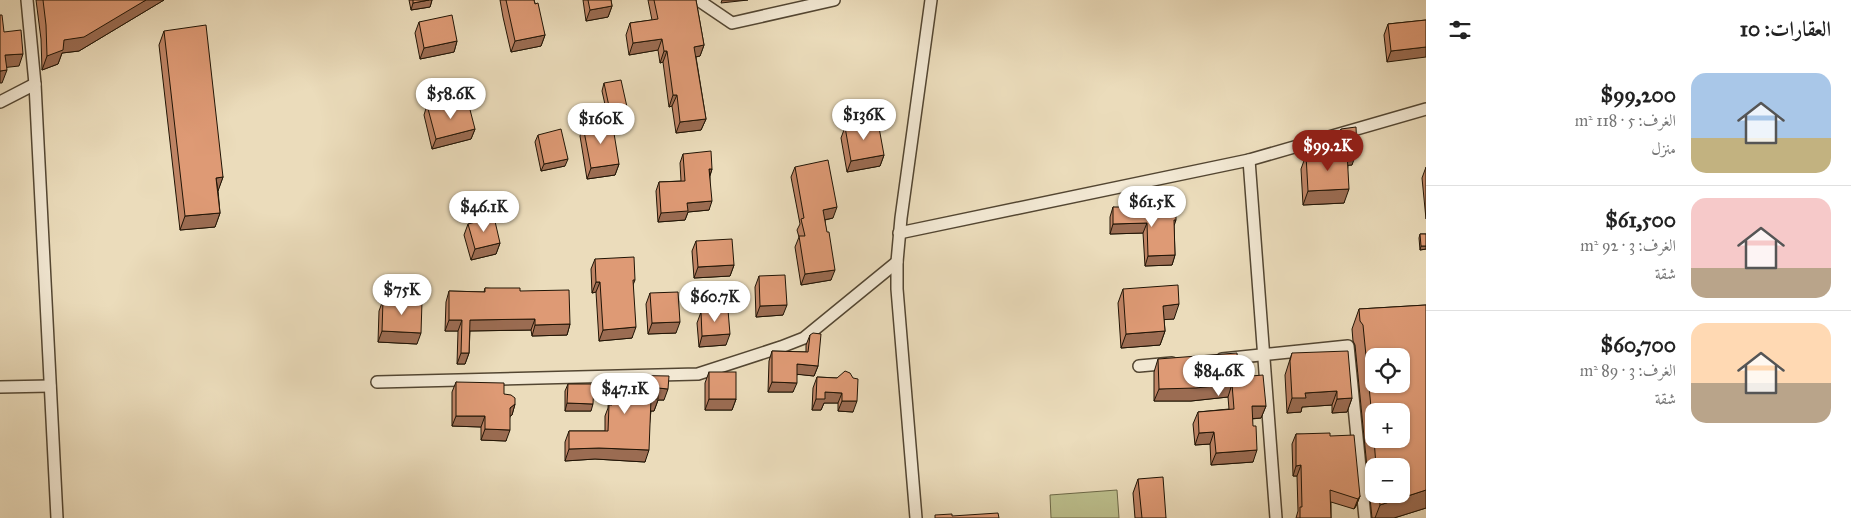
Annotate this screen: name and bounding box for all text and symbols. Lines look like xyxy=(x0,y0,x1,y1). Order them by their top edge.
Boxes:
icon: filters xyxy=(1446,16,1474,44)
text: العقارات: 10 xyxy=(1740,16,1831,42)
pin: $58.6K xyxy=(410,78,492,120)
text: $99,200 xyxy=(1601,82,1676,108)
text: $58.6K xyxy=(427,84,475,103)
icon: home xyxy=(1731,93,1791,153)
pin: $136K xyxy=(829,98,899,141)
pin: $160K xyxy=(566,102,636,145)
text: $136K xyxy=(843,105,885,124)
text: $160K xyxy=(579,109,623,128)
text: الغرف: 5 · 118 m² xyxy=(1575,111,1676,130)
pin: $99.2K xyxy=(1287,130,1369,172)
text: $99.2K xyxy=(1303,136,1353,155)
text: منزل xyxy=(1651,139,1676,158)
pin: $61.5K xyxy=(1111,186,1193,228)
pin: $46.1K xyxy=(443,190,525,233)
text: $61.5K xyxy=(1129,192,1175,211)
text: $46.1K xyxy=(460,197,508,216)
text: $61,500 xyxy=(1605,207,1676,233)
icon: home xyxy=(1731,218,1791,278)
text: الغرف: 3 · 92 m² xyxy=(1580,236,1676,255)
text: شقة xyxy=(1655,264,1676,283)
pin: $75K xyxy=(372,274,432,316)
text: $75K xyxy=(384,280,420,299)
pin: $60.7K xyxy=(674,280,756,323)
text: $60.7K xyxy=(690,287,740,306)
text: $60,700 xyxy=(1601,332,1676,358)
icon: home xyxy=(1731,343,1791,403)
map controls xyxy=(1365,348,1410,503)
button: locate xyxy=(1365,348,1410,393)
pin: $84.6K xyxy=(1178,354,1260,397)
text: $84.6K xyxy=(1194,361,1244,380)
text: الغرف: 3 · 89 m² xyxy=(1580,361,1676,380)
pin: $47.1K xyxy=(584,372,666,415)
text: $47.1K xyxy=(601,379,649,398)
text: شقة xyxy=(1655,389,1676,408)
button: + xyxy=(1365,403,1410,448)
button: − xyxy=(1365,458,1410,503)

